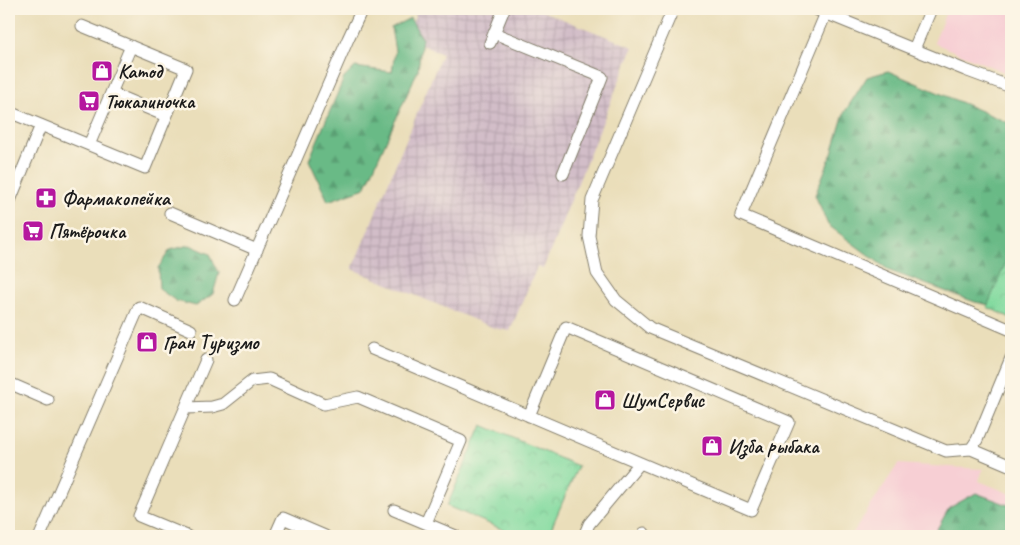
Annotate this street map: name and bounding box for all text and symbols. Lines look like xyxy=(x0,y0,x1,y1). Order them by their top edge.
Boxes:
shop icon: Катод xyxy=(90,59,114,83)
place label: Катод xyxy=(118,59,164,84)
supermarket icon: Тюкалиночка xyxy=(77,89,101,113)
place label: Тюкалиночка xyxy=(105,89,196,114)
pharmacy icon: Фармакопейка xyxy=(34,186,58,210)
place label: Фармакопейка xyxy=(62,186,172,211)
supermarket icon: Пятёрочка xyxy=(21,219,45,243)
place label: Пятёрочка xyxy=(49,219,127,244)
shop icon: Гран Туризмо xyxy=(135,330,159,354)
place label: Гран Туризмо xyxy=(163,330,260,356)
shop icon: ШумСервис xyxy=(593,388,617,412)
place label: ШумСервис xyxy=(621,388,706,413)
shop icon: Изба рыбака xyxy=(700,434,724,458)
place label: Изба рыбака xyxy=(728,434,820,460)

